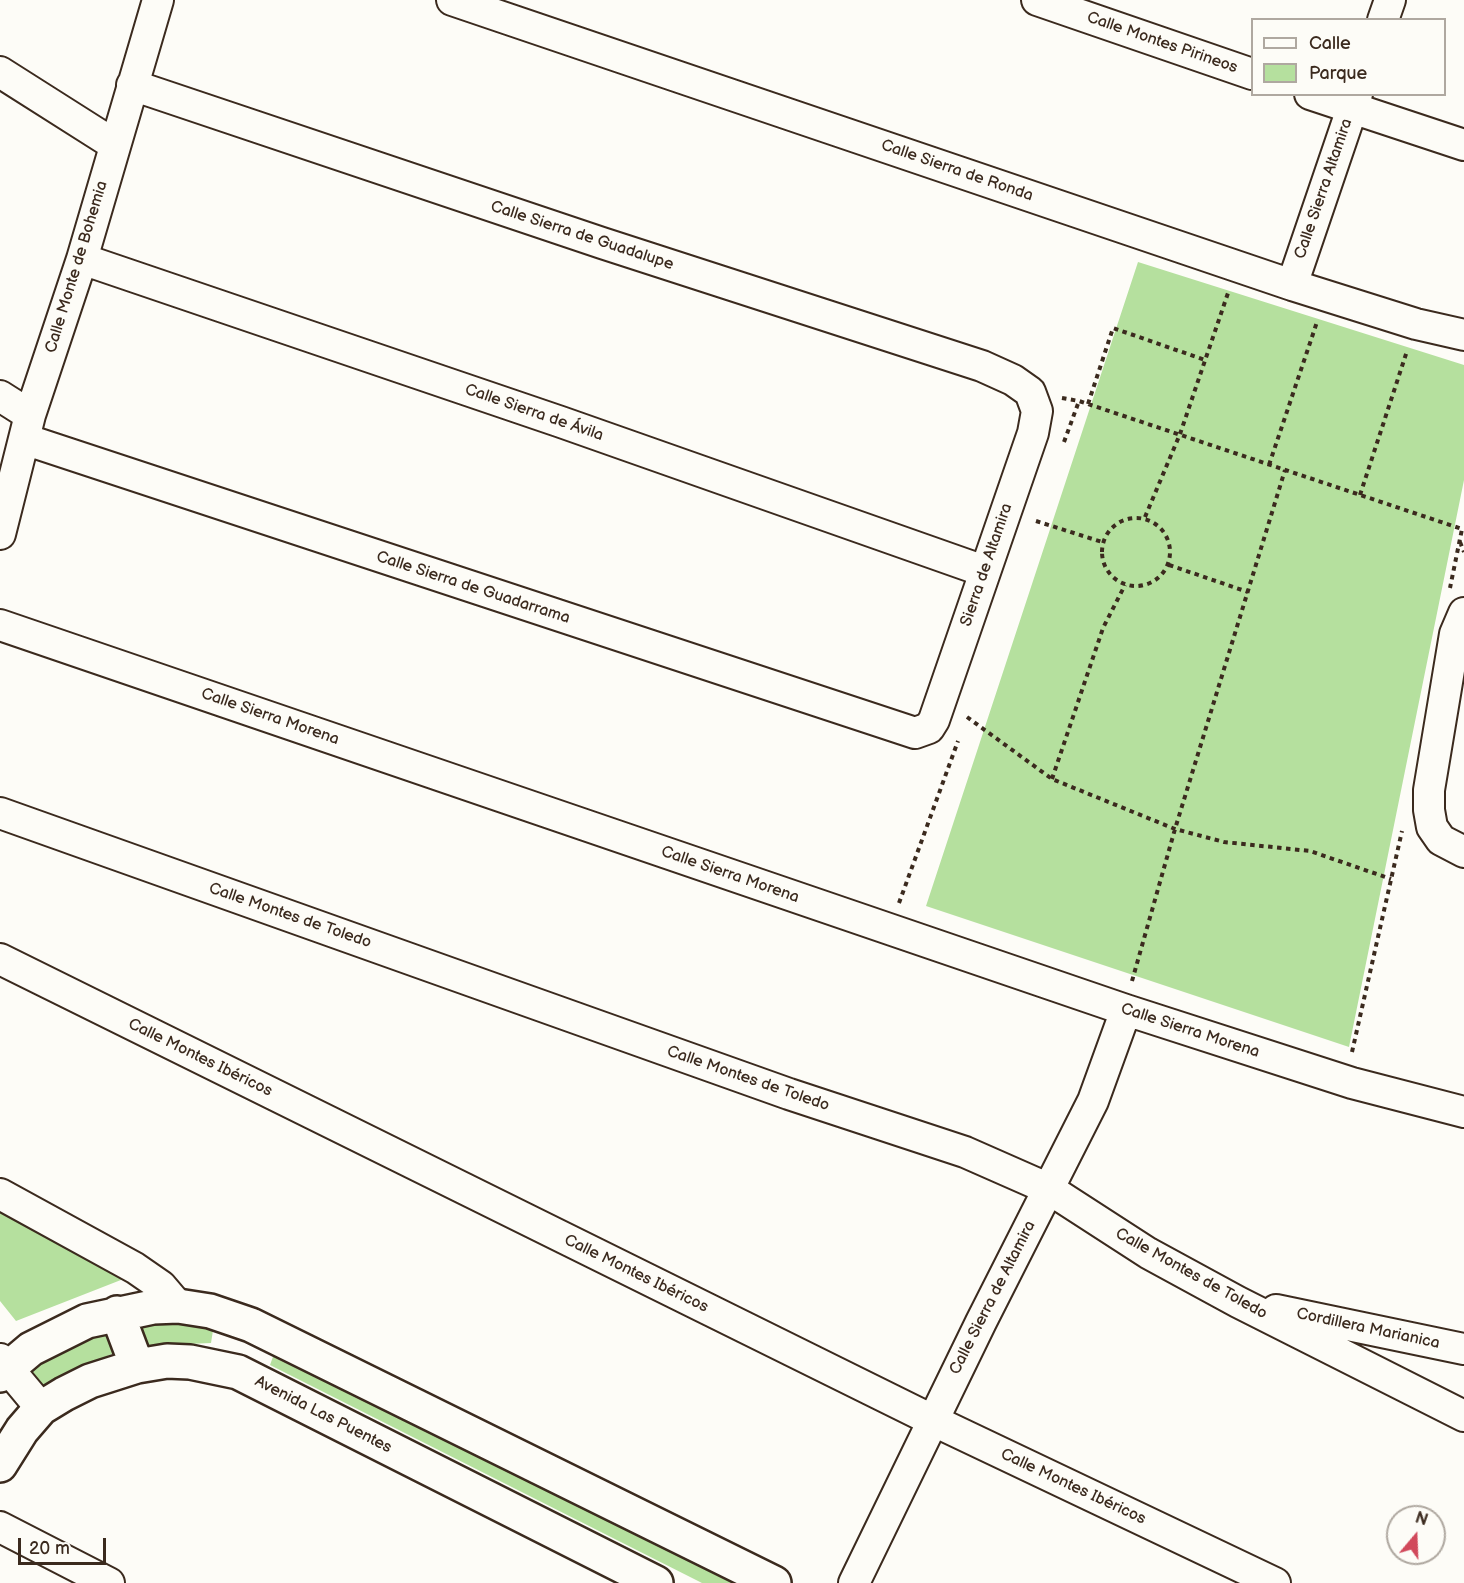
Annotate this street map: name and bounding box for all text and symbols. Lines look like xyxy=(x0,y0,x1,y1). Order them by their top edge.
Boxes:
street label: Calle Montes Pirineos xyxy=(1084,8,1240,78)
legend xyxy=(1251,18,1446,96)
text: Calle xyxy=(1309,33,1351,54)
text: Parque xyxy=(1309,63,1367,84)
street label: Calle Sierra Altamira xyxy=(1291,116,1357,262)
street label: Calle Sierra de Ronda xyxy=(878,136,1036,206)
street label: Calle Monte de Bohemia xyxy=(42,179,112,355)
street label: Calle Sierra de Guadalupe xyxy=(488,197,676,275)
street label: Calle Sierra de Ávila xyxy=(462,380,606,446)
street label: Sierra de Altamira xyxy=(957,501,1017,629)
street label: Calle Sierra de Guadarrama xyxy=(374,548,572,628)
street label: Calle Sierra Morena xyxy=(198,684,342,750)
street label: Calle Sierra Morena xyxy=(658,842,802,908)
street label: Calle Montes de Toledo xyxy=(206,879,374,953)
street label: Calle Sierra Morena xyxy=(1118,1000,1262,1062)
street label: Calle Montes Ibéricos xyxy=(125,1015,275,1101)
street label: Calle Montes de Toledo xyxy=(664,1042,832,1116)
street label: Calle Sierra de Altamira xyxy=(946,1218,1040,1378)
street label: Calle Montes de Toledo xyxy=(1112,1224,1270,1324)
street label: Calle Montes Ibéricos xyxy=(561,1231,711,1317)
street label: Cordillera Marianica xyxy=(1295,1304,1441,1354)
street label: Avenida Las Puentes xyxy=(251,1372,395,1458)
street label: Calle Montes Ibéricos xyxy=(997,1445,1149,1529)
north arrow xyxy=(1386,1505,1446,1565)
text: N xyxy=(1413,1508,1430,1530)
scale bar xyxy=(21,1526,110,1564)
text: 20 m xyxy=(29,1538,70,1559)

